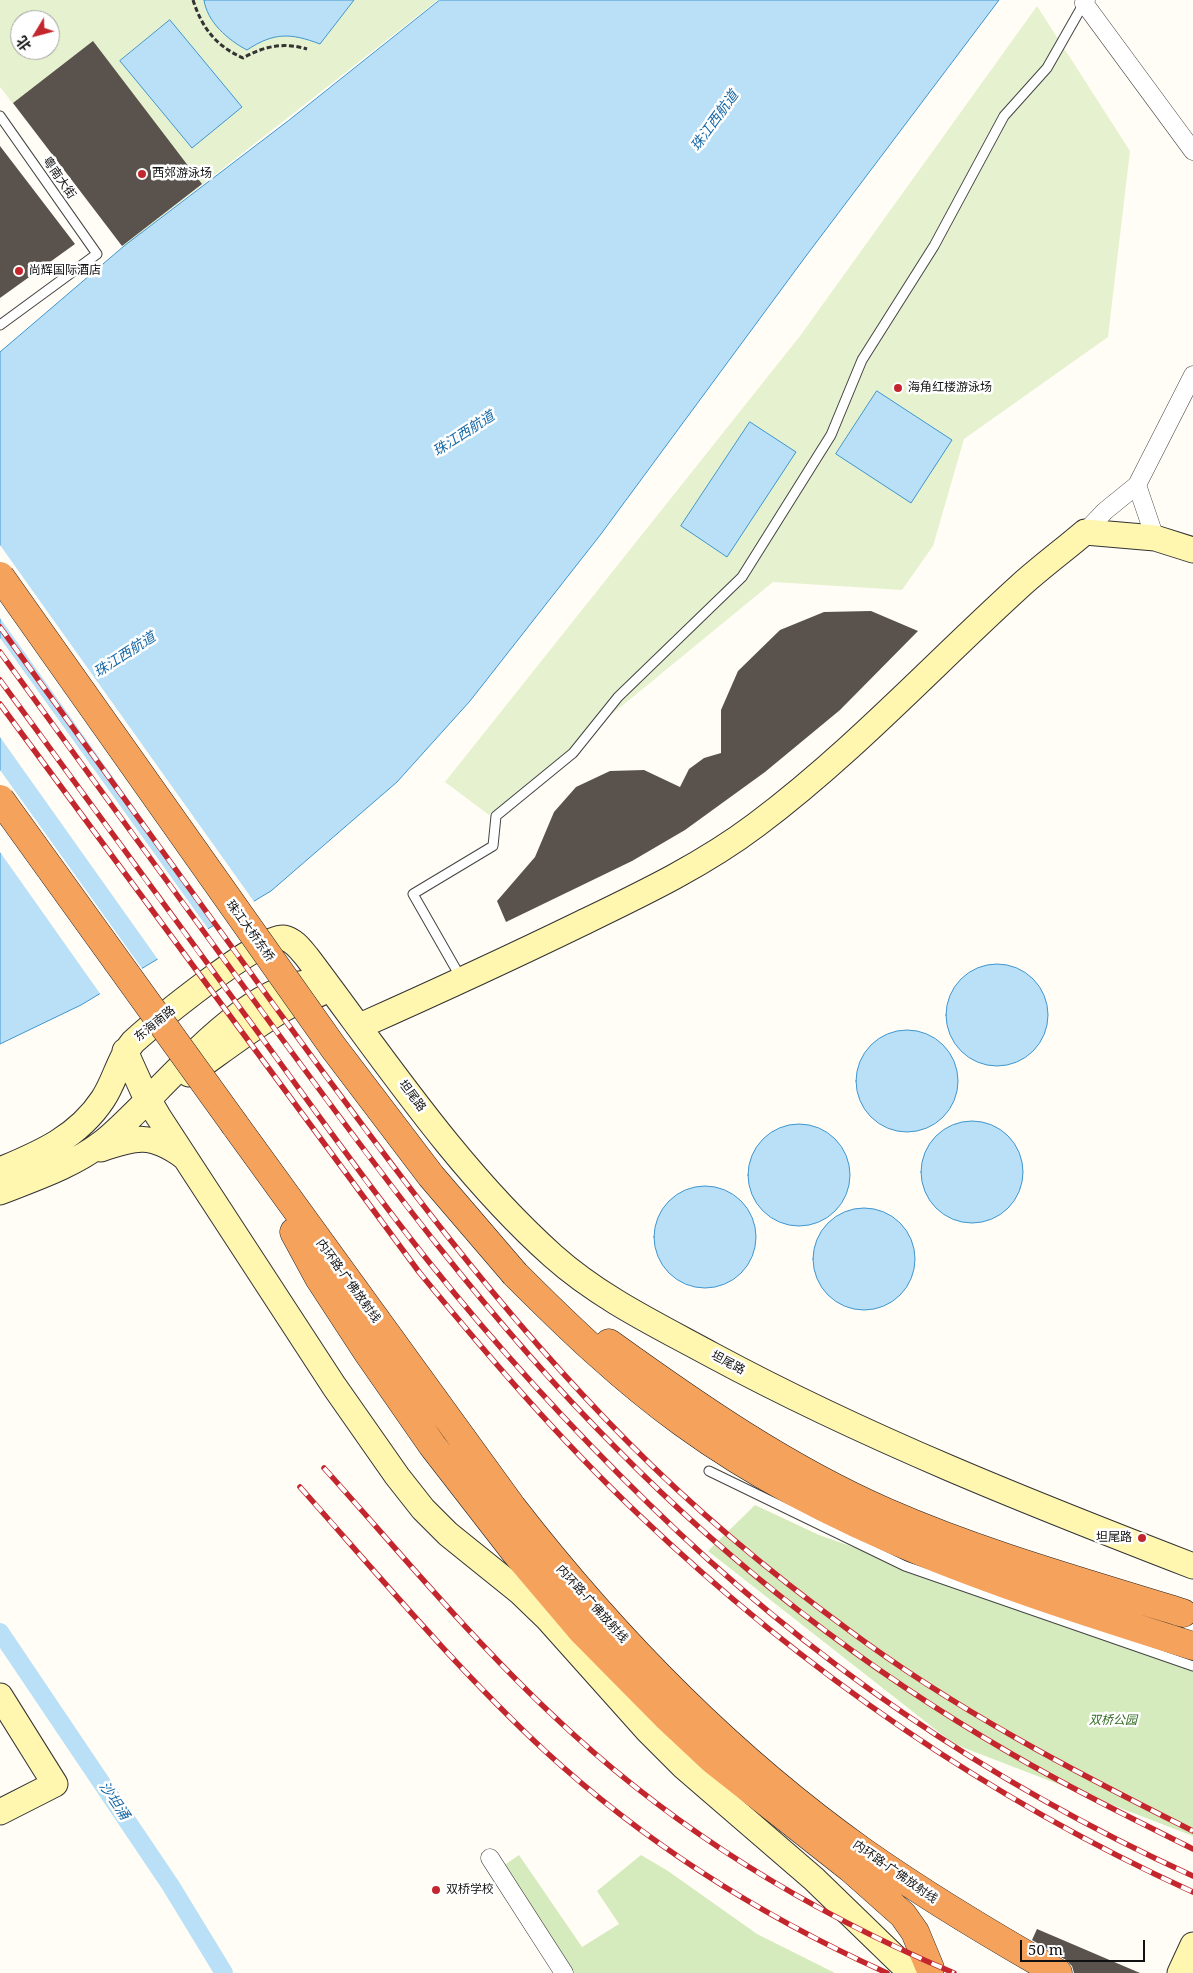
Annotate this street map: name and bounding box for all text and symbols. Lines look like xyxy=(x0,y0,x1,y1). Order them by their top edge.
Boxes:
north arrow xyxy=(10,10,60,60)
text: 北 xyxy=(12,32,35,55)
water label: 珠江西航道 xyxy=(688,88,742,154)
street label: 粵南大街 xyxy=(39,154,79,202)
place label: 西郊游泳场 xyxy=(152,167,212,181)
marker: 西郊游泳场 xyxy=(136,168,148,180)
place label: 尚辉国际酒店 xyxy=(29,264,101,278)
marker: 尚辉国际酒店 xyxy=(13,265,25,277)
place label: 海角红楼游泳场 xyxy=(908,381,992,395)
marker: 海角红楼游泳场 xyxy=(892,382,904,394)
water label: 珠江西航道 xyxy=(430,408,498,460)
water label: 珠江西航道 xyxy=(91,629,159,681)
street label: 珠江大桥东桥 xyxy=(223,898,277,964)
street label: 东海南路 xyxy=(132,1003,178,1045)
street label: 坦尾路 xyxy=(395,1077,429,1115)
street label: 内环路-广佛放射线 xyxy=(313,1236,383,1326)
street label: 坦尾路 xyxy=(709,1348,747,1378)
place label: 坦尾路 xyxy=(1096,1531,1132,1545)
marker: 坦尾路 xyxy=(1136,1532,1148,1544)
street label: 内环路-广佛放射线 xyxy=(553,1562,631,1646)
park label: 双桥公园 xyxy=(1089,1714,1137,1728)
water label: 沙坦涌 xyxy=(95,1779,133,1823)
street label: 内环路-广佛放射线 xyxy=(850,1838,940,1906)
place label: 双桥学校 xyxy=(446,1883,494,1897)
marker: 双桥学校 xyxy=(430,1884,442,1896)
scale bar xyxy=(1023,1930,1148,1962)
text: 50 m xyxy=(1028,1939,1063,1959)

